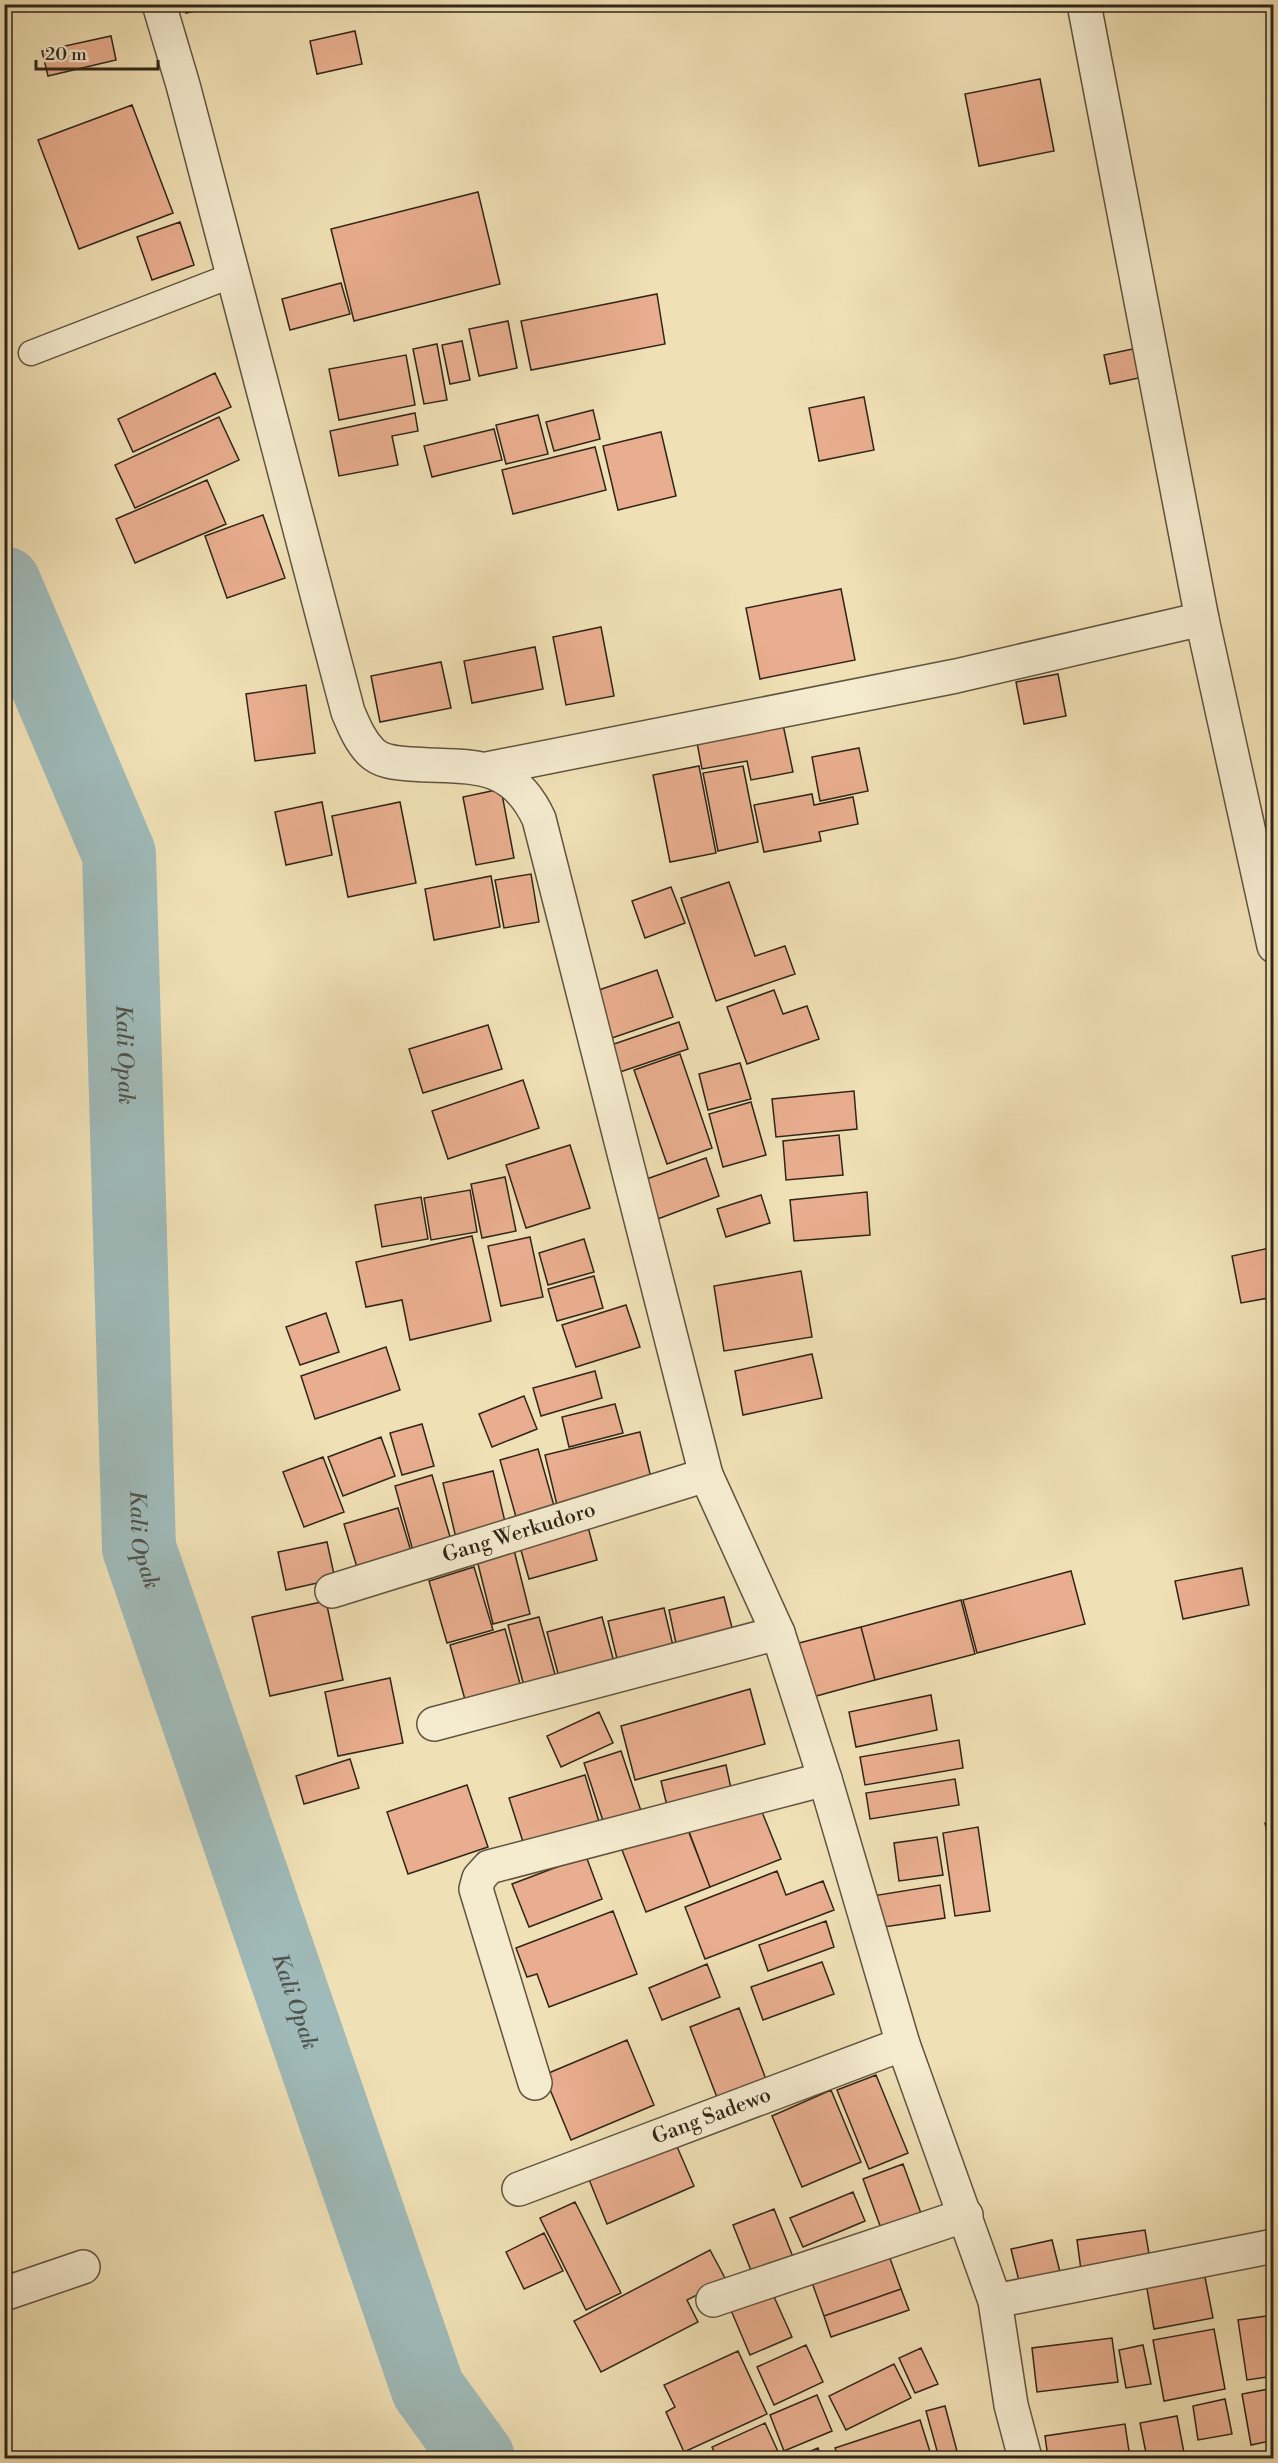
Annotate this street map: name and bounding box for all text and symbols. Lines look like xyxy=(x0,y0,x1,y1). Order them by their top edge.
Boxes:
scale bar xyxy=(36,33,158,71)
text: 20 m xyxy=(45,43,87,66)
water label: Kali Opak xyxy=(110,1004,140,1105)
water label: Kali Opak xyxy=(124,1490,166,1592)
street label: Gang Werkudoro xyxy=(439,1497,599,1569)
water label: Kali Opak xyxy=(266,1950,324,2053)
street label: Gang Sadewo xyxy=(649,2082,775,2151)

